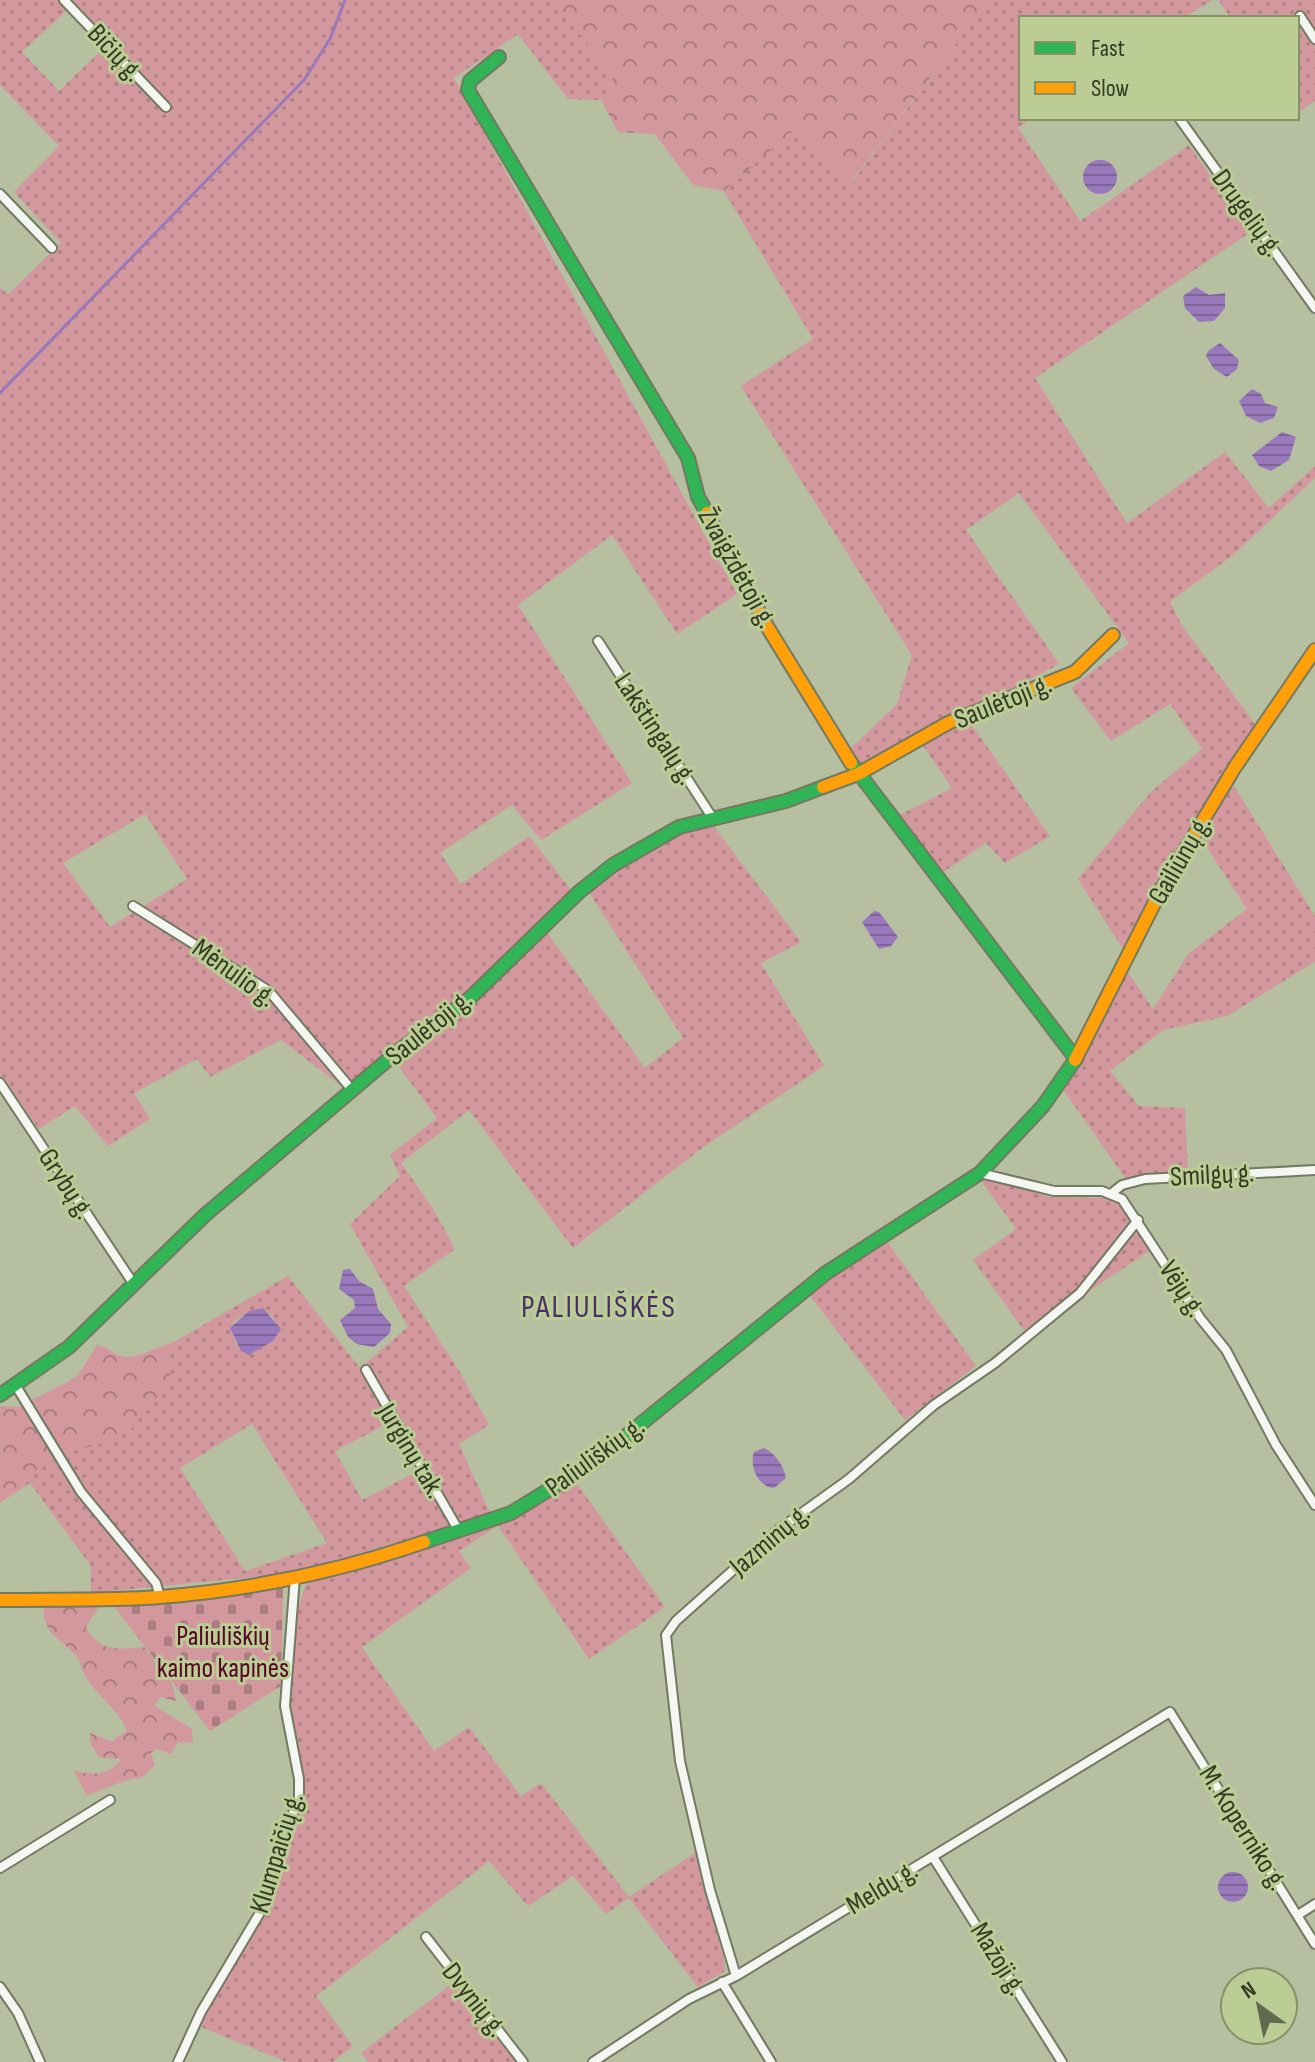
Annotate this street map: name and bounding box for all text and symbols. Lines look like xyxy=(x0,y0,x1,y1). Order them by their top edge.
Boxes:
legend xyxy=(1019,16,1299,120)
street label: Bičių g. xyxy=(80,17,150,89)
text: Fast xyxy=(1091,34,1125,63)
text: Slow xyxy=(1091,74,1129,103)
street label: Drugelių g. xyxy=(1204,163,1290,263)
street label: Žvaigždėtoji g. xyxy=(691,502,783,634)
street label: Lakštingalų g. xyxy=(607,667,703,791)
street label: Saulėtoji g. xyxy=(950,668,1056,736)
street label: Gailiūnų g. xyxy=(1141,810,1219,910)
street label: Mėnulio g. xyxy=(186,932,282,1014)
street label: Saulėtoji g. xyxy=(379,983,479,1073)
street label: Grybų g. xyxy=(31,1143,101,1225)
street label: Smilgų g. xyxy=(1169,1156,1255,1194)
street label: Vėjų g. xyxy=(1152,1255,1212,1323)
district label: PALIULIŠKĖS xyxy=(521,1288,677,1327)
street label: Jurginų tak. xyxy=(369,1397,452,1504)
street label: Paliuliškių g. xyxy=(539,1410,651,1504)
street label: Jazminų g. xyxy=(722,1497,817,1584)
park label: Paliuliškių kaimo kapinės xyxy=(157,1620,289,1685)
street label: M. Koperniko g. xyxy=(1192,1759,1294,1897)
street label: Klumpaičių g. xyxy=(243,1789,311,1917)
street label: Meldų g. xyxy=(840,1854,924,1922)
street label: Mažoji g. xyxy=(963,1916,1033,2002)
street label: Dvynių g. xyxy=(435,1956,513,2044)
north arrow xyxy=(1219,1966,1299,2046)
text: N xyxy=(1237,1976,1261,2005)

